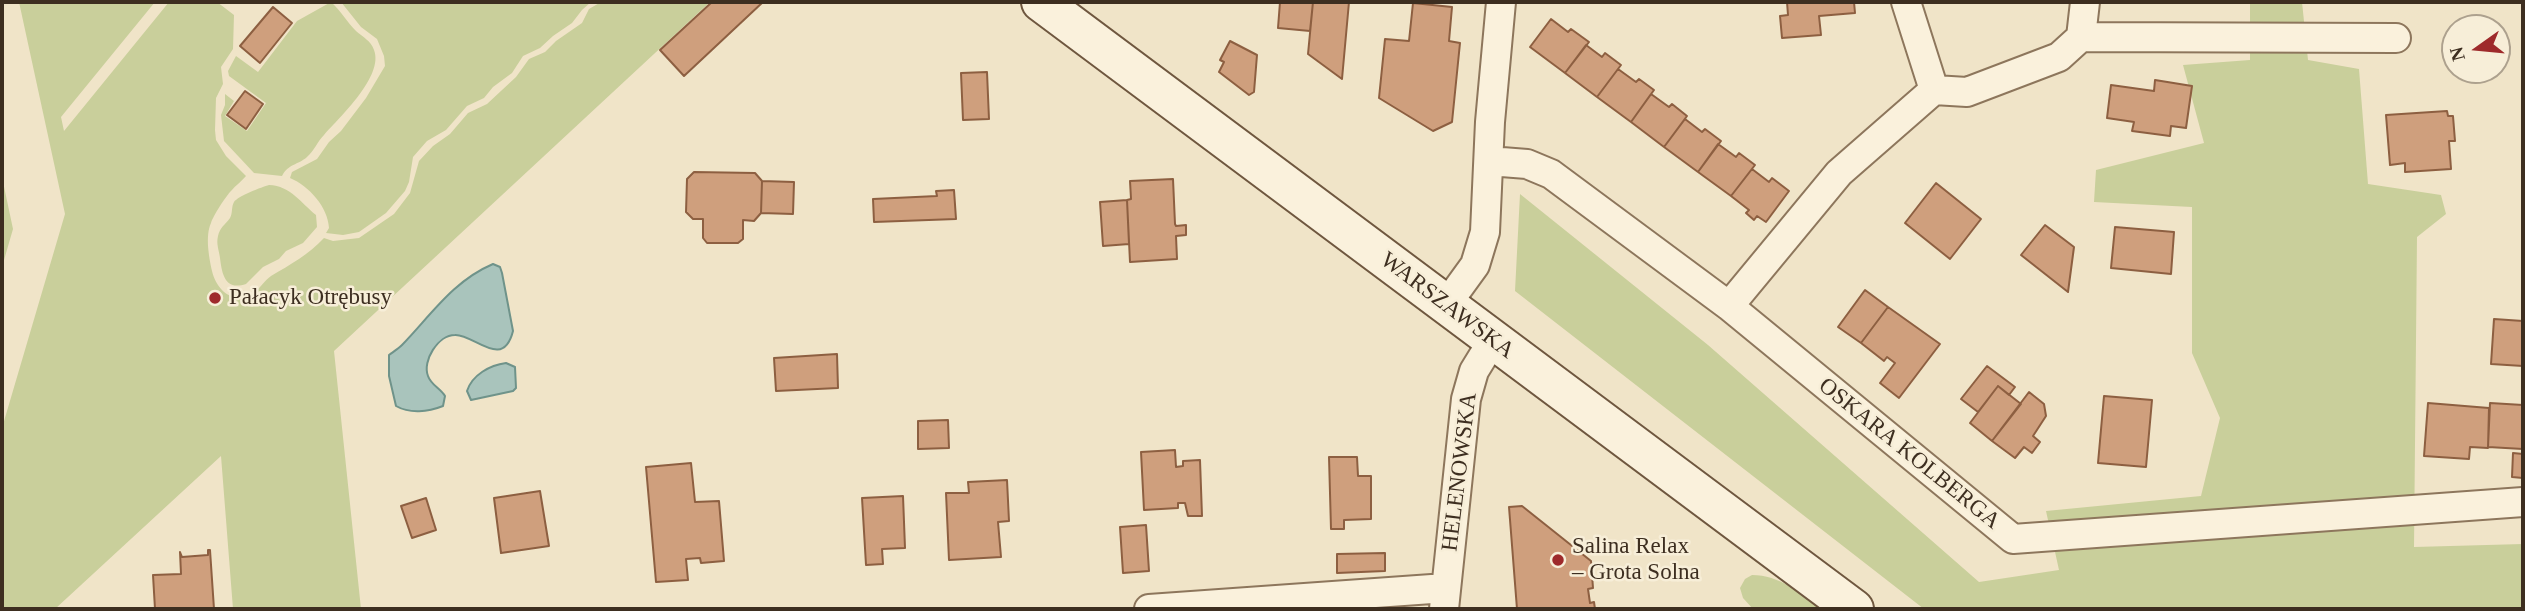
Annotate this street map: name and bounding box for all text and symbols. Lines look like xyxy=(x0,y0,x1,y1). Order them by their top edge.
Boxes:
north arrow xyxy=(2441,14,2511,84)
text: N xyxy=(2445,45,2469,63)
street label: WARSZAWSKA xyxy=(1375,247,1519,365)
place label: Pałacyk Otrębusy xyxy=(229,284,392,312)
marker: Pałacyk Otrębusy xyxy=(207,290,223,306)
street label: OSKARA KOLBERGA xyxy=(1813,372,2005,536)
street label: HELENOWSKA xyxy=(1437,391,1483,553)
place label: Salina Relax – Grota Solna xyxy=(1572,533,1700,587)
marker: Salina Relax – Grota Solna xyxy=(1550,552,1566,568)

